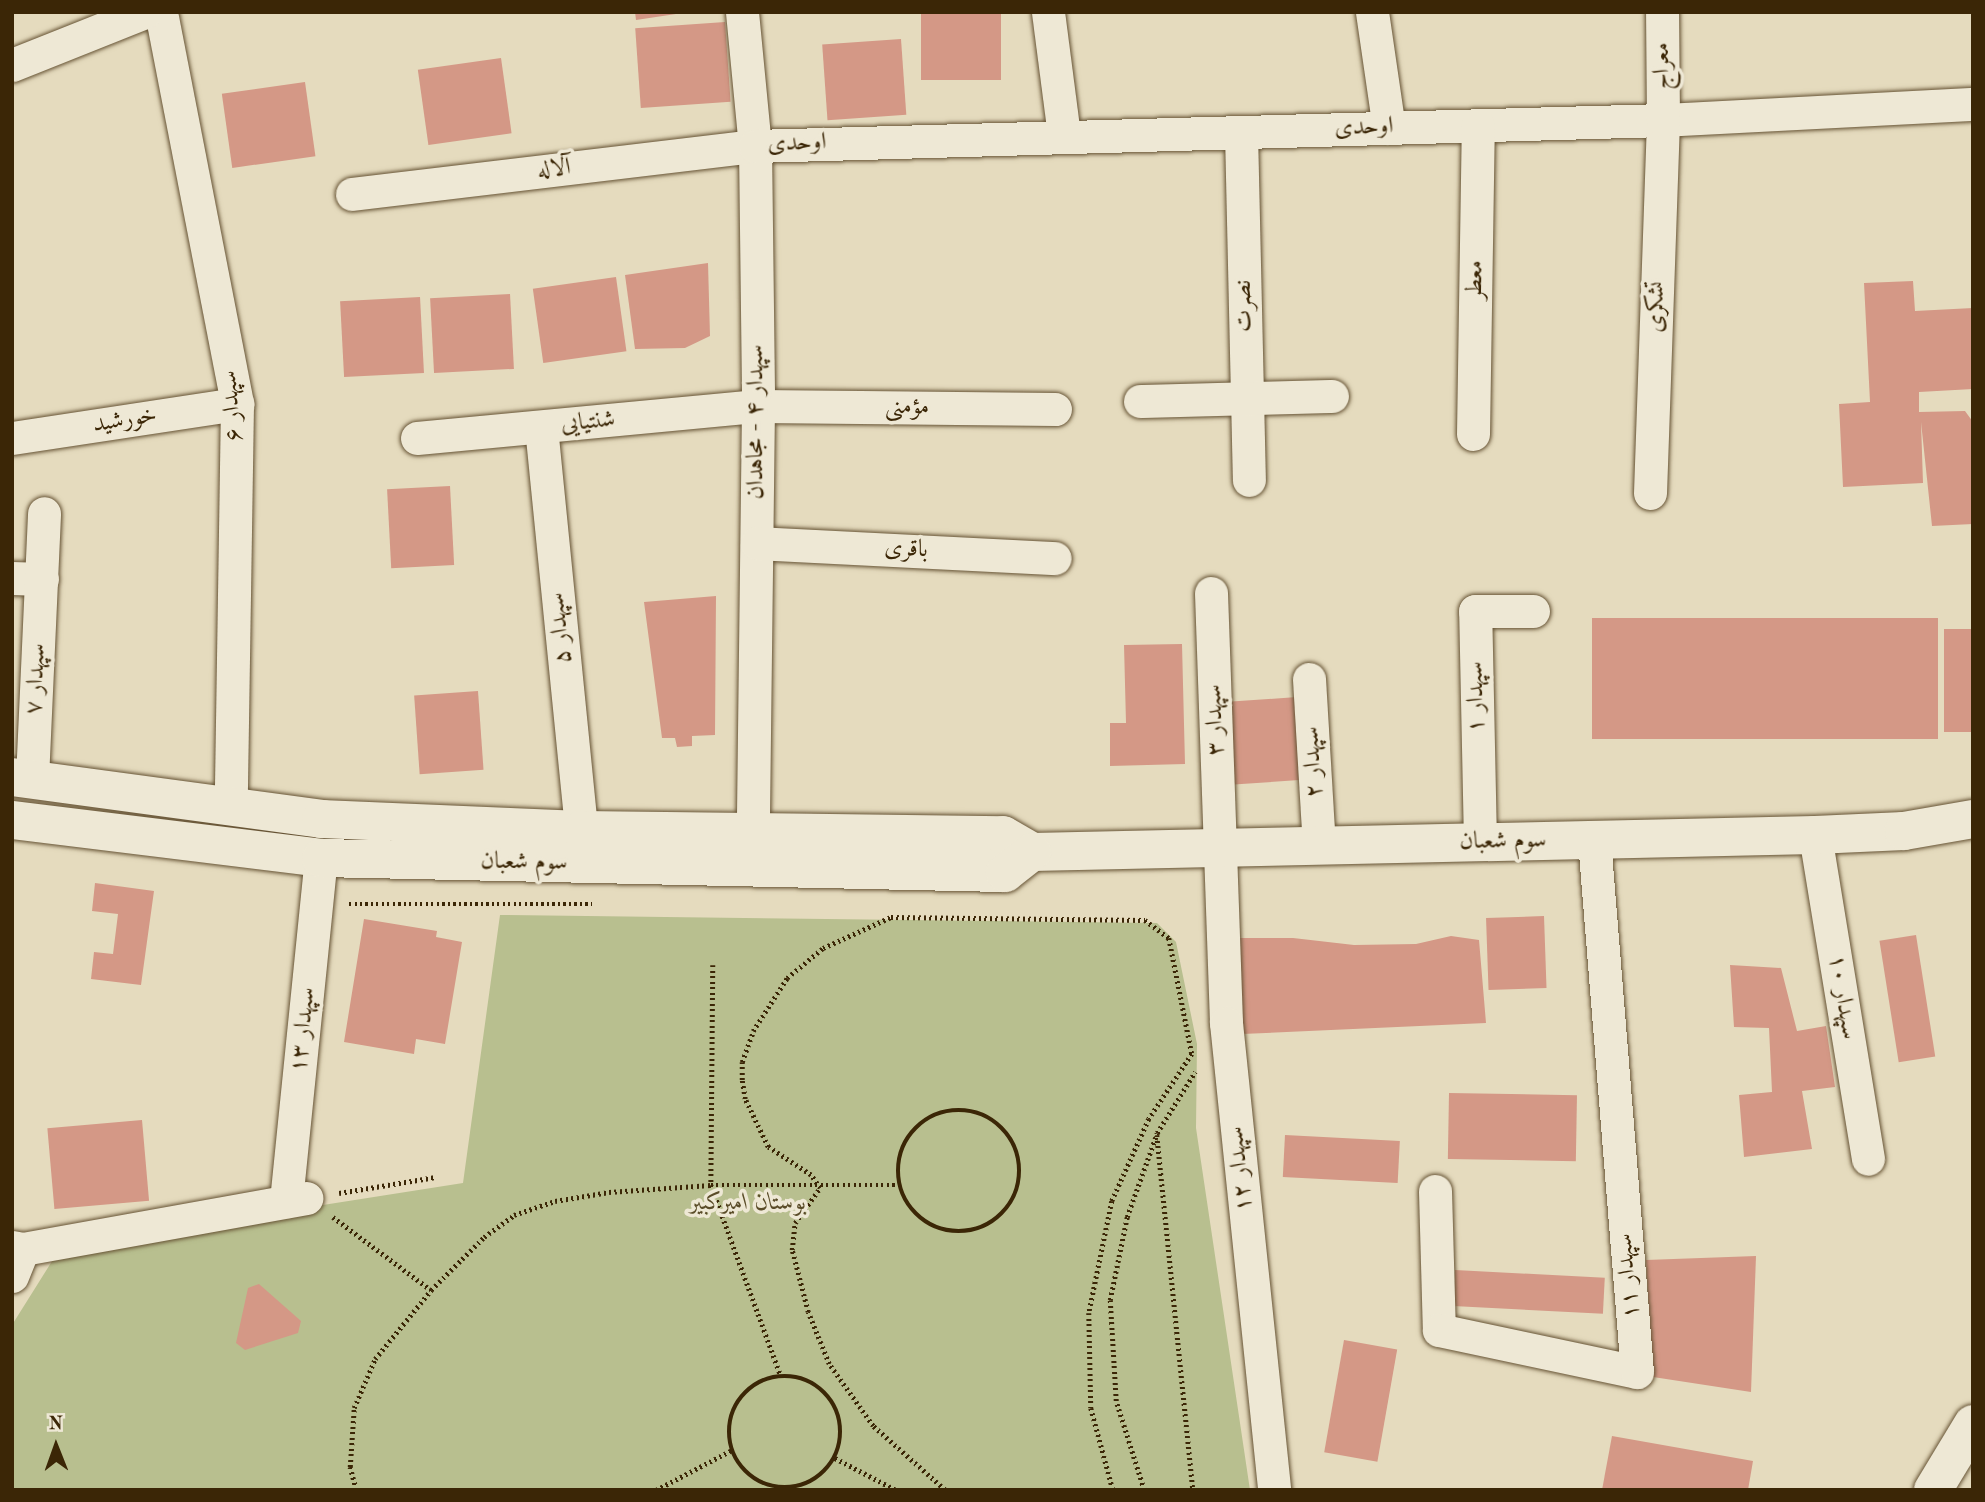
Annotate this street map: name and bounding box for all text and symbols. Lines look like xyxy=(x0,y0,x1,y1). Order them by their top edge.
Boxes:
street label: معراج xyxy=(1648,42,1678,90)
street label: اوحدی xyxy=(1334,113,1394,143)
street label: اوحدی xyxy=(767,129,827,159)
street label: آلاله xyxy=(536,154,572,186)
street label: معطر xyxy=(1461,260,1491,300)
street label: نصرت xyxy=(1230,280,1260,332)
street label: تشکری xyxy=(1642,281,1672,333)
street label: سپهدار ۴ - مجاهدان xyxy=(743,345,771,499)
street label: سپهدار ۶ xyxy=(216,369,250,443)
street label: مؤمنی xyxy=(885,393,929,423)
street label: خورشید xyxy=(91,402,159,440)
street label: شنتیایی xyxy=(559,406,617,440)
street label: باقری xyxy=(883,534,929,566)
street label: سپهدار ۵ xyxy=(543,591,579,665)
street label: سپهدار ۷ xyxy=(21,643,53,715)
street label: سپهدار ۱ xyxy=(1462,661,1492,733)
street label: سپهدار ۳ xyxy=(1200,684,1232,756)
street label: سپهدار ۲ xyxy=(1298,726,1330,798)
street label: سوم شعبان xyxy=(1459,827,1547,857)
street label: سوم شعبان xyxy=(480,848,568,878)
street label: سپهدار ۱۰ xyxy=(1821,953,1863,1041)
street label: سپهدار ۱۳ xyxy=(285,986,323,1074)
street label: سپهدار ۱۲ xyxy=(1222,1125,1260,1213)
park label: بوستان امیرکبیر xyxy=(689,1190,807,1218)
street label: سپهدار ۱۱ xyxy=(1611,1232,1647,1320)
north arrow xyxy=(21,1411,91,1481)
text: N xyxy=(48,1415,63,1434)

